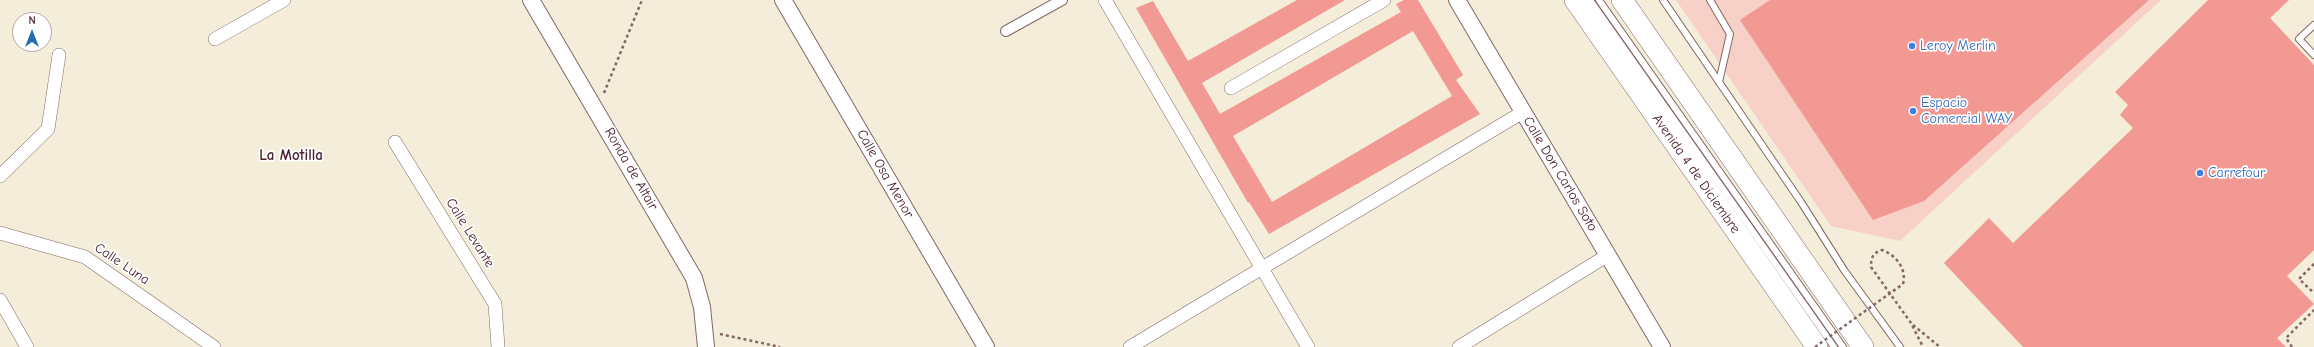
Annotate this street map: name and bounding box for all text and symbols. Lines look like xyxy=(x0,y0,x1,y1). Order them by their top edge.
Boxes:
north arrow xyxy=(12,12,52,52)
text: N xyxy=(28,14,36,27)
place label: Leroy Merlin xyxy=(1920,38,1996,54)
marker: Leroy Merlin xyxy=(1907,41,1917,51)
place label: Espacio Comercial WAY xyxy=(1921,95,2013,128)
marker: Espacio Comercial WAY xyxy=(1908,106,1918,116)
street label: Avenida 4 de Diciembre xyxy=(1648,111,1744,237)
street label: Calle Don Carlos Soto xyxy=(1519,114,1601,234)
street label: Ronda de Altair xyxy=(601,125,661,213)
street label: Calle Osa Menor xyxy=(853,127,917,221)
district label: La Motilla xyxy=(259,147,323,165)
place label: Carrefour xyxy=(2208,165,2265,181)
marker: Carrefour xyxy=(2195,168,2205,178)
street label: Calle Levante xyxy=(442,195,498,271)
street label: Calle Luna xyxy=(91,240,153,288)

